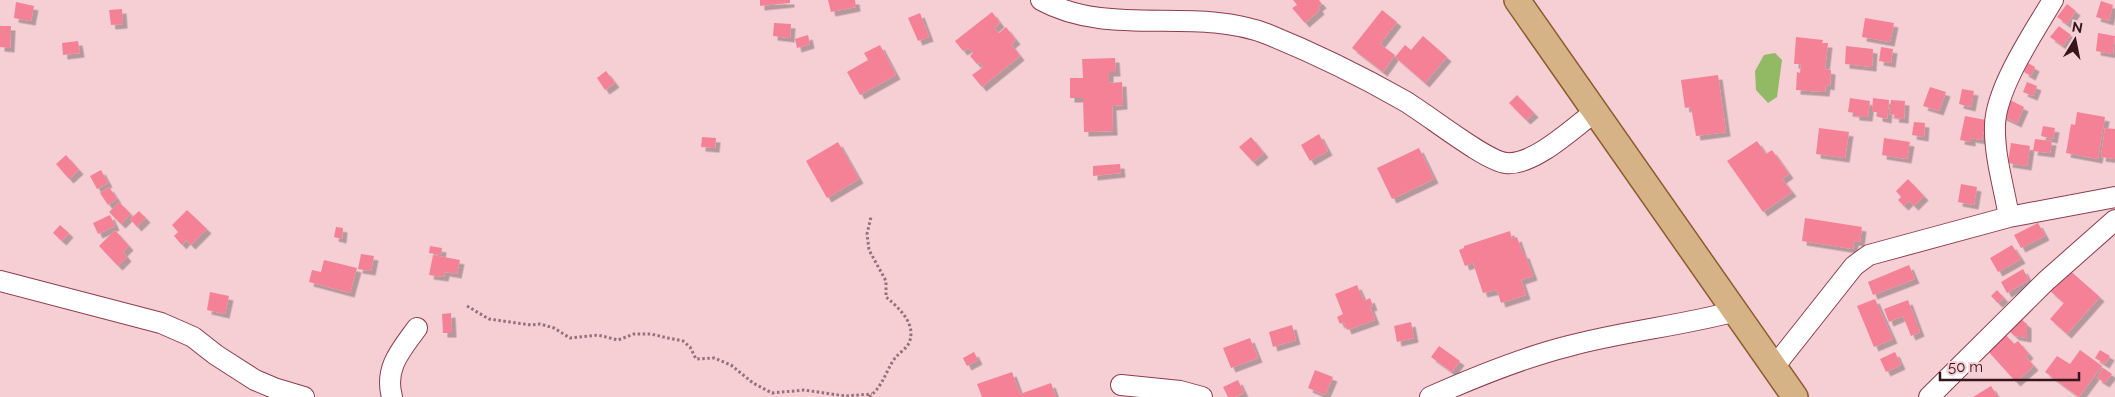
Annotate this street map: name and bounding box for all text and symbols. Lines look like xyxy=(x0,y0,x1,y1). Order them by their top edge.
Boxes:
north arrow xyxy=(2050,15,2100,65)
text: N xyxy=(2071,18,2084,36)
scale bar xyxy=(1940,350,2079,382)
text: 50 m xyxy=(1948,358,1983,376)

